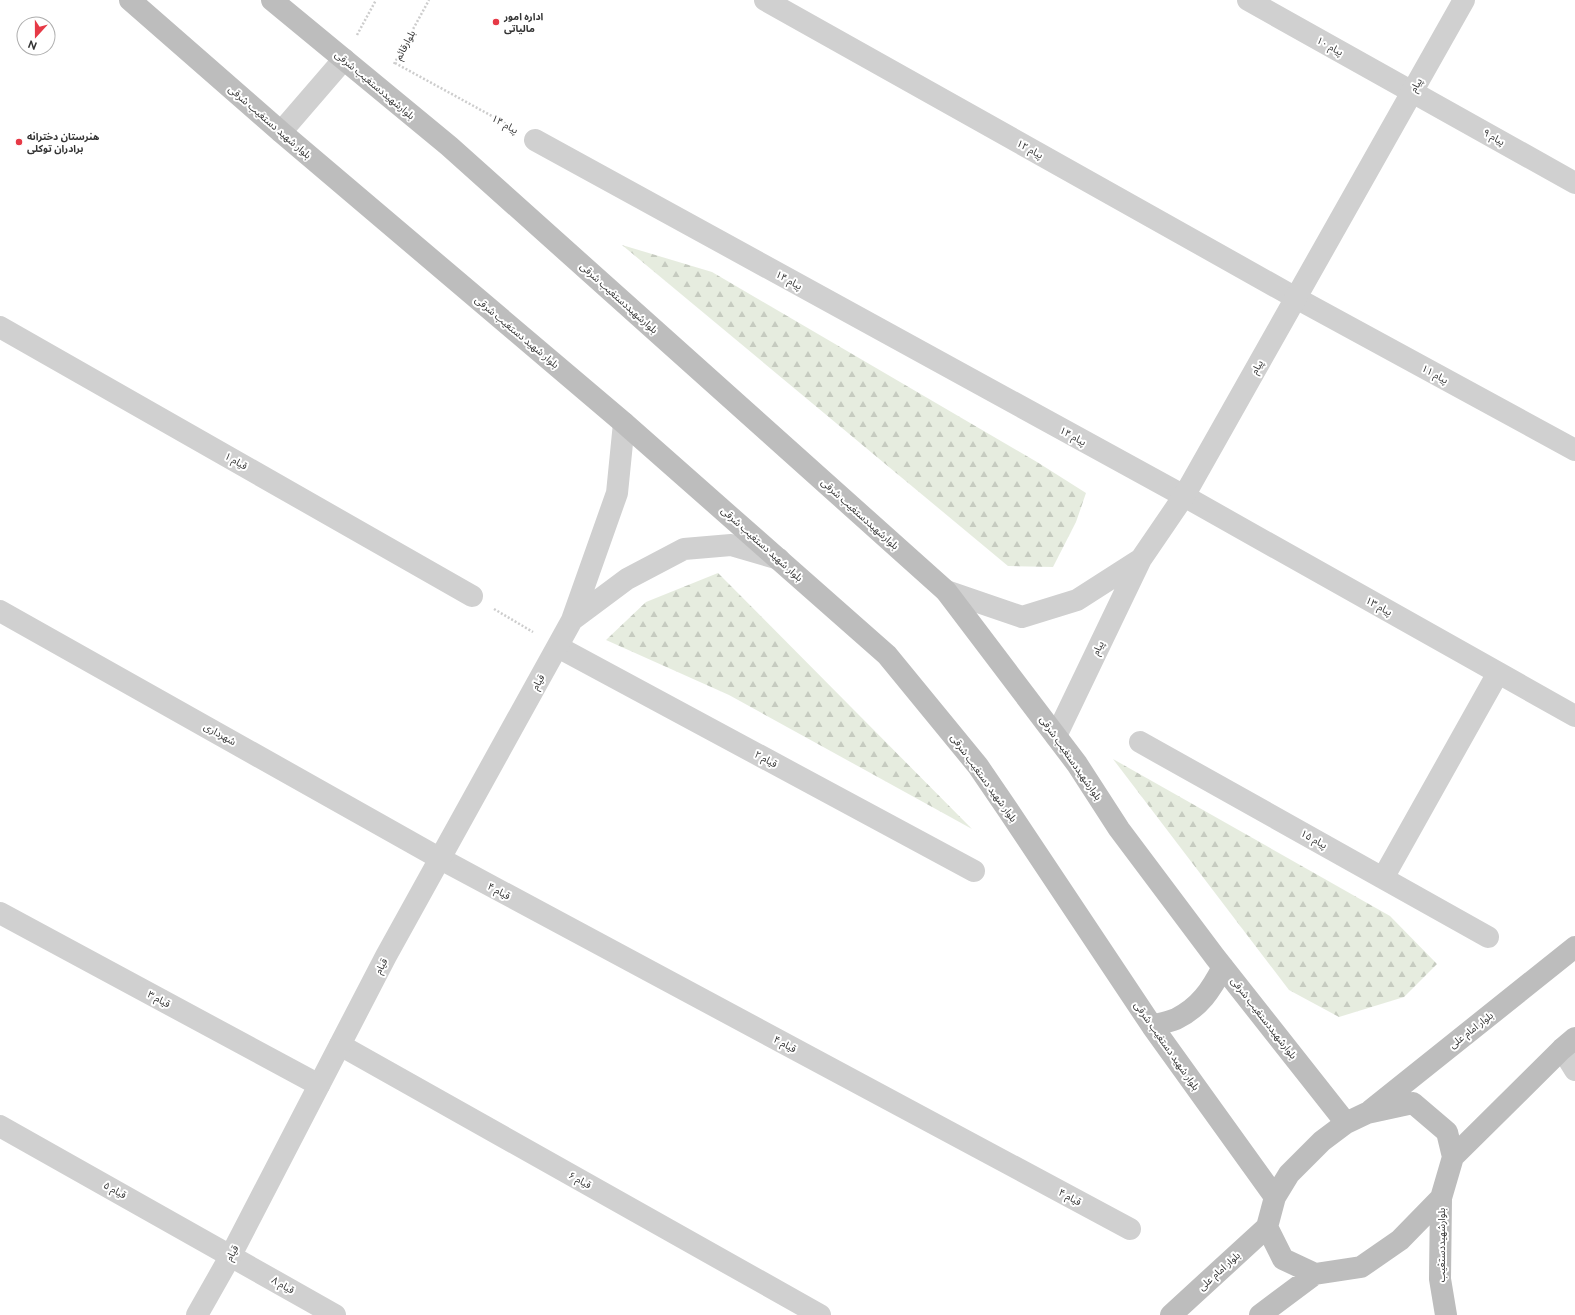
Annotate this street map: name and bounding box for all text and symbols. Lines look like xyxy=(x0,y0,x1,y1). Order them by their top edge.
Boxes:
place label: اداره امور مالیاتی xyxy=(503,11,544,35)
north arrow xyxy=(16,16,56,56)
marker: اداره امور مالیاتی xyxy=(491,17,501,27)
street label: بلوارقائم xyxy=(393,28,419,63)
street label: پیام ۱۰ xyxy=(1313,34,1345,60)
text: N xyxy=(26,37,39,52)
street label: بلوارشهیددستغیب شرقی xyxy=(332,49,417,122)
street label: پیام xyxy=(1408,76,1427,95)
street label: بلوار شهید دستغیب شرقی xyxy=(226,83,314,162)
street label: پیام ۱۴ xyxy=(488,112,520,138)
street label: پیام ۹ xyxy=(1480,127,1507,150)
place label: هنرستان دخترانه برادران توکلی xyxy=(27,131,100,155)
marker: هنرستان دخترانه برادران توکلی xyxy=(14,137,24,147)
street label: پیام ۱۲ xyxy=(1013,137,1045,163)
street label: بلوارشهیددستغیب شرقی xyxy=(577,260,660,337)
street label: پیام ۱۴ xyxy=(772,268,804,294)
street label: بلوار شهید دستغیب شرقی xyxy=(472,294,561,371)
street label: پیام xyxy=(1249,358,1268,377)
street label: پیام ۱۱ xyxy=(1418,362,1450,388)
street label: پیام ۱۴ xyxy=(1056,424,1088,450)
street label: قیام ۱ xyxy=(221,450,250,475)
street label: بلوارشهیددستغیب شرقی xyxy=(818,476,901,553)
street label: بلوار شهید دستغیب شرقی xyxy=(718,505,805,584)
street label: پیام ۱۳ xyxy=(1362,594,1394,620)
street label: پیام xyxy=(1090,639,1109,658)
street label: قیام xyxy=(529,672,550,693)
street label: بلوارشهیددستغیب شرقی xyxy=(1037,714,1104,803)
street label: شهرداری xyxy=(202,721,238,748)
street label: بلوار شهید دستغیب شرقی xyxy=(948,732,1020,825)
street label: قیام ۲ xyxy=(751,748,780,772)
street label: پيام ۱۵ xyxy=(1297,827,1329,853)
street label: قیام ۴ xyxy=(484,880,513,904)
street label: قیام xyxy=(372,956,392,977)
street label: بلوارشهیددستغیب شرقی xyxy=(1228,975,1299,1062)
street label: قیام ۳ xyxy=(144,988,173,1012)
street label: بلوار شهید دستغیب شرقی xyxy=(1131,1000,1202,1093)
street label: بلوار امام علی xyxy=(1447,1009,1497,1053)
street label: قیام ۴ xyxy=(770,1033,799,1057)
street label: قیام ۶ xyxy=(565,1169,594,1194)
street label: قیام ۵ xyxy=(100,1179,129,1204)
street label: قیام ۴ xyxy=(1055,1186,1084,1210)
street label: بلوارشهیددستغیب xyxy=(1436,1208,1448,1282)
street label: قیام xyxy=(223,1243,243,1264)
street label: بلوار امام علی xyxy=(1196,1249,1244,1295)
street label: قیام ۸ xyxy=(268,1274,297,1299)

